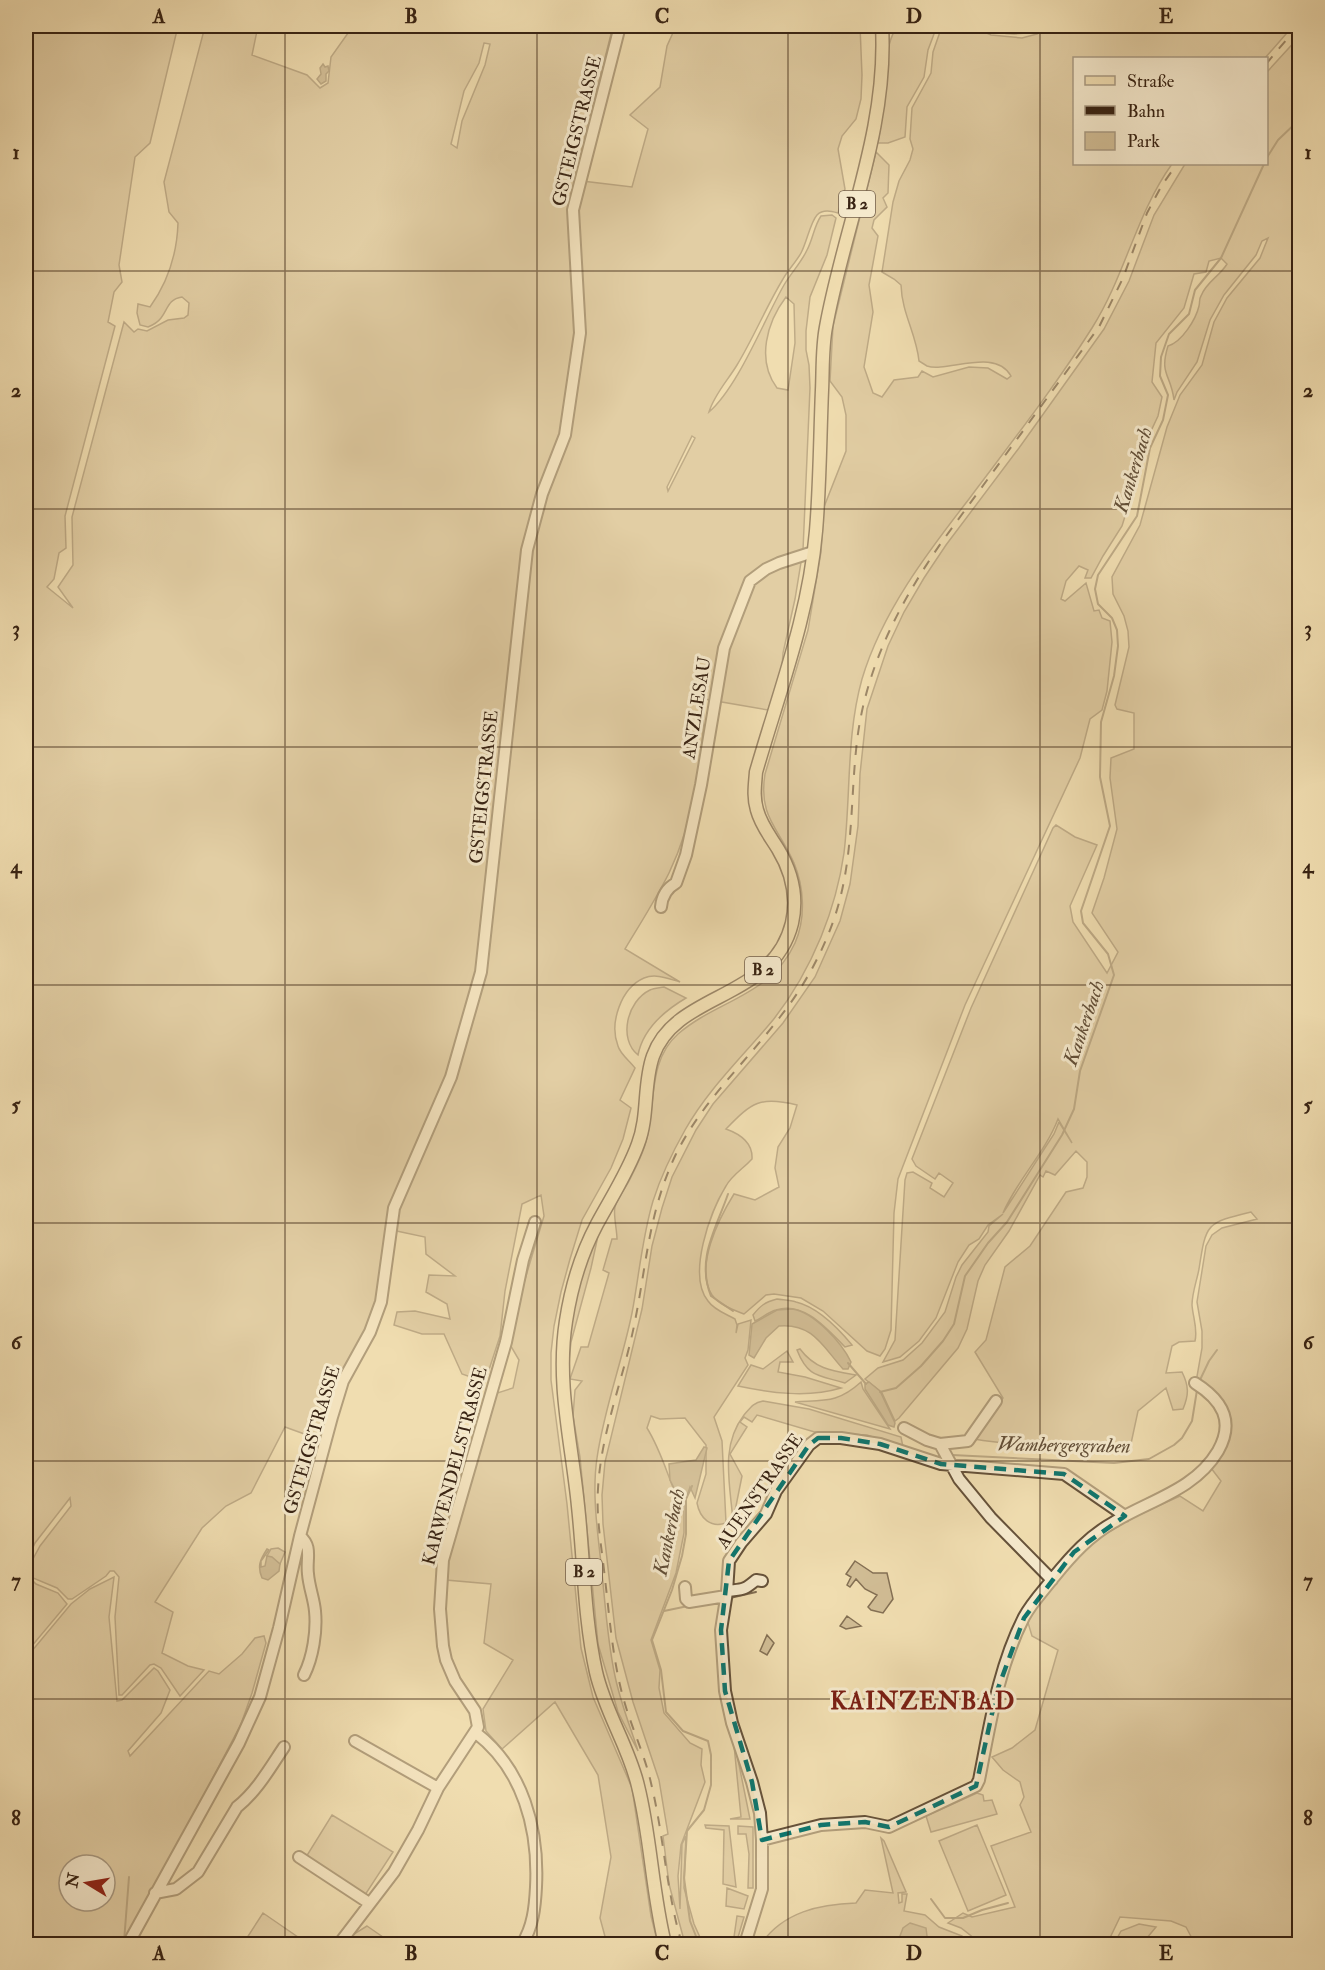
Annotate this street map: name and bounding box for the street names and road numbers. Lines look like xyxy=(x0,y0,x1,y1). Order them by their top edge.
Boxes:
street label: GSTEIGSTRASSE xyxy=(547,53,607,209)
road number: B 2 xyxy=(839,191,875,217)
street label: ANZLESAU xyxy=(677,655,716,762)
street label: GSTEIGSTRASSE xyxy=(464,709,504,865)
road number: B 2 xyxy=(745,957,781,983)
street label: GSTEIGSTRASSE xyxy=(278,1363,346,1517)
street label: KARWENDELSTRASSE xyxy=(417,1364,493,1568)
street label: AUENSTRASSE xyxy=(711,1429,808,1554)
road number: B 2 xyxy=(566,1559,602,1585)

